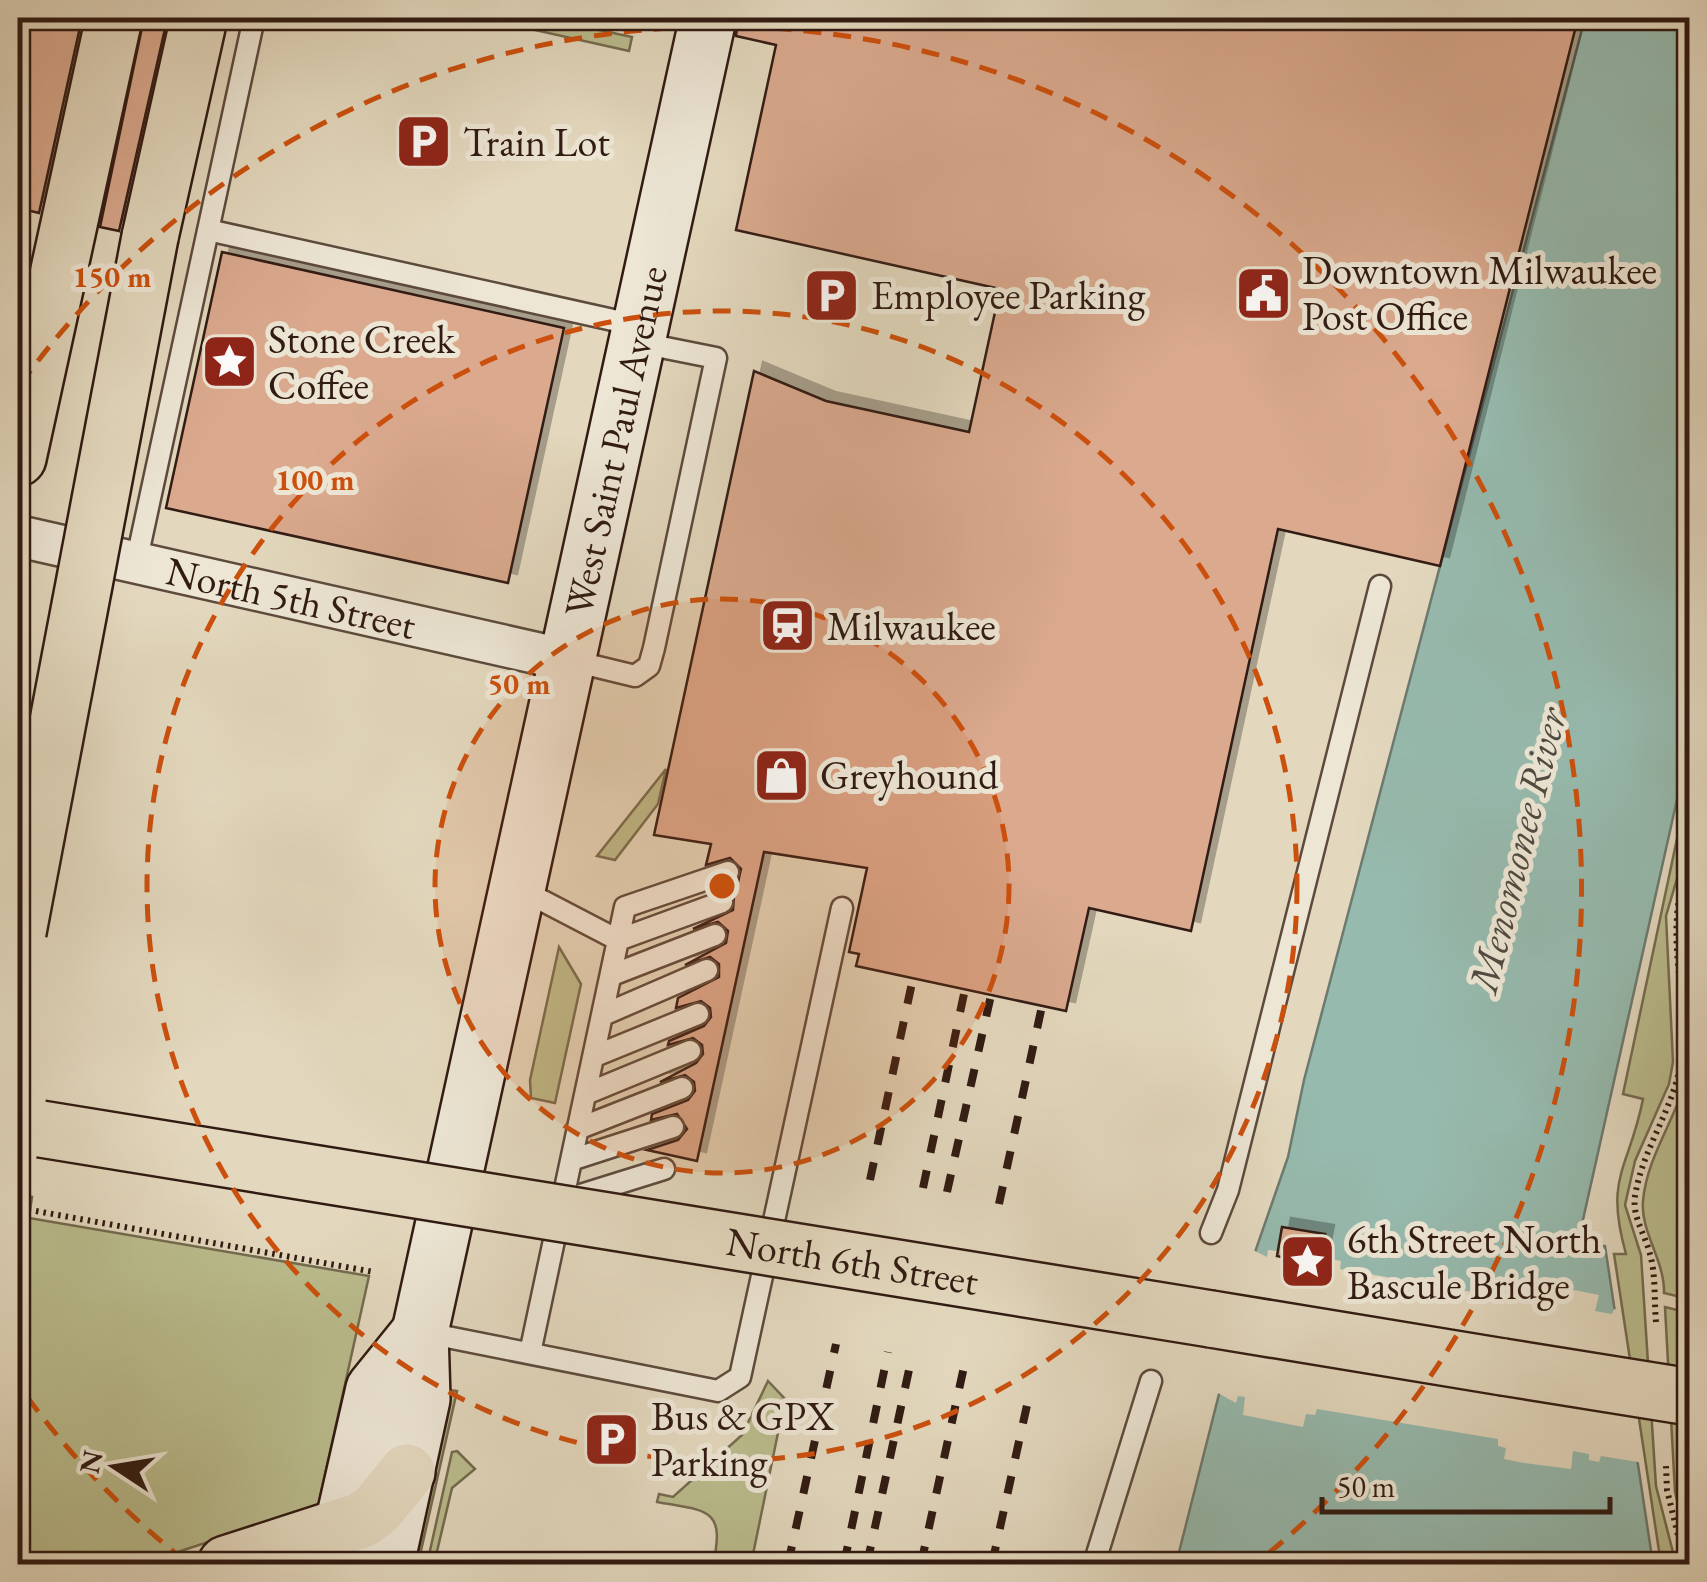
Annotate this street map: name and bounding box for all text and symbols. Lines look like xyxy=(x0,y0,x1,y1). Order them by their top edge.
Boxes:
parking icon: Train Lot xyxy=(394,112,454,172)
place label: Train Lot xyxy=(463,116,610,168)
place label: Downtown Milwaukee Post Office xyxy=(1302,244,1657,342)
text: 150 m xyxy=(73,257,151,296)
street label: West Saint Paul Avenue xyxy=(552,261,679,621)
public building icon: Downtown Milwaukee Post Office xyxy=(1233,263,1293,323)
parking icon: Employee Parking xyxy=(802,265,862,325)
place label: Employee Parking xyxy=(871,269,1146,321)
place label: Stone Creek Coffee xyxy=(268,313,456,411)
place icon: Stone Creek Coffee xyxy=(199,332,259,392)
text: 100 m xyxy=(276,460,354,499)
street label: North 5th Street xyxy=(161,544,421,651)
station icon: Milwaukee xyxy=(758,596,818,656)
place label: Milwaukee xyxy=(827,600,996,652)
text: 50 m xyxy=(487,664,551,703)
water label: Menomonee River xyxy=(1454,700,1579,1001)
shop icon: Greyhound xyxy=(751,745,811,805)
place label: Greyhound xyxy=(820,749,999,801)
centre of rings xyxy=(704,868,740,904)
place label: 6th Street North Bascule Bridge xyxy=(1347,1213,1601,1311)
street label: North 6th Street xyxy=(723,1215,982,1307)
place icon: 6th Street North Bascule Bridge xyxy=(1278,1232,1338,1292)
place label: Bus & GPX Parking xyxy=(651,1390,834,1488)
parking icon: Bus & GPX Parking xyxy=(582,1409,642,1469)
north arrow xyxy=(65,1417,165,1517)
text: N xyxy=(71,1447,111,1477)
scale bar xyxy=(1322,1452,1610,1514)
text: 50 m xyxy=(1337,1467,1395,1506)

